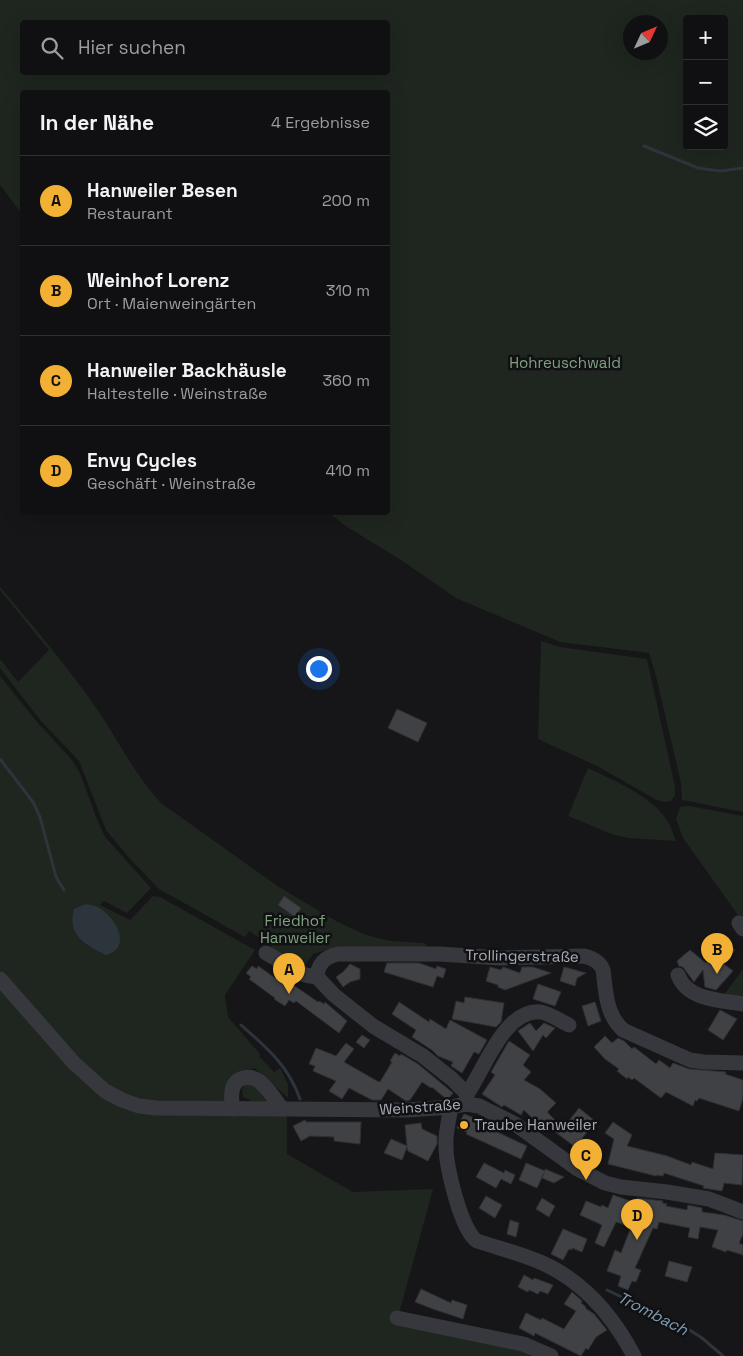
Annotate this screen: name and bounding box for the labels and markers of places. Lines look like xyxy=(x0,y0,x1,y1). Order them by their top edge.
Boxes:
pin: B xyxy=(701,933,733,974)
pin: A xyxy=(273,953,305,994)
place label: Traube Hanweiler xyxy=(474,1115,598,1134)
marker: Traube Hanweiler xyxy=(458,1119,470,1131)
pin: C xyxy=(570,1139,602,1180)
pin: D xyxy=(621,1199,653,1240)

